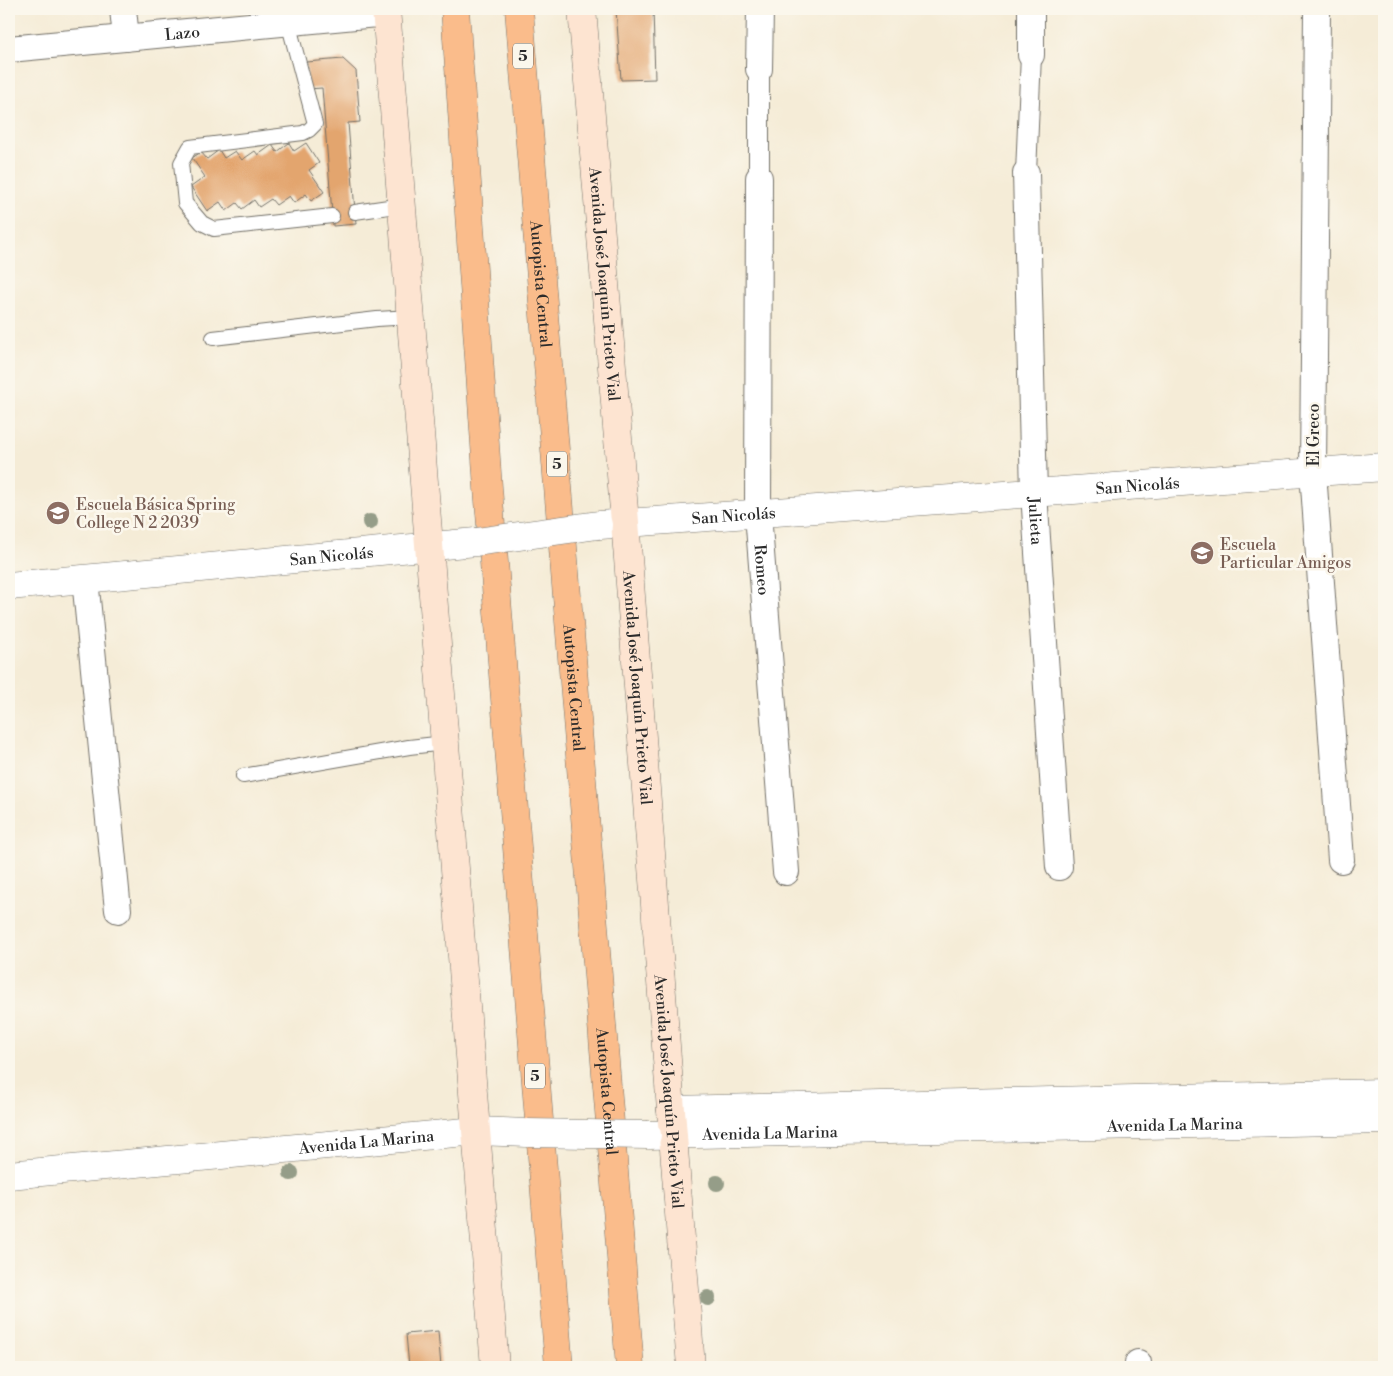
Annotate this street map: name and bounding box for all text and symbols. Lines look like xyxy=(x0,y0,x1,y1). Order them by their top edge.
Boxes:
street label: Lazo xyxy=(164,22,201,45)
road number: 5 xyxy=(513,44,533,68)
street label: Avenida José Joaquín Prieto Vial xyxy=(584,165,624,402)
street label: Autopista Central xyxy=(525,219,556,349)
street label: El Greco xyxy=(1304,404,1324,466)
road number: 5 xyxy=(547,452,567,476)
street label: San Nicolás xyxy=(1095,473,1180,499)
place label: Escuela Básica Spring College N 2 2039 xyxy=(76,495,236,533)
street label: Julieta xyxy=(1023,495,1047,546)
school or university icon: Escuela Básica Spring College N 2 2039 xyxy=(45,500,71,526)
street label: San Nicolás xyxy=(691,503,776,529)
place label: Escuela Particular Amigos xyxy=(1220,535,1351,573)
school or university icon: Escuela Particular Amigos xyxy=(1189,540,1215,566)
street label: San Nicolás xyxy=(289,543,375,571)
street label: Romeo xyxy=(749,544,773,596)
street label: Avenida José Joaquín Prieto Vial xyxy=(618,569,656,806)
street label: Autopista Central xyxy=(558,622,589,752)
street label: Avenida José Joaquín Prieto Vial xyxy=(649,973,688,1210)
street label: Autopista Central xyxy=(591,1026,622,1156)
road number: 5 xyxy=(525,1064,545,1088)
street label: Avenida La Marina xyxy=(1106,1114,1244,1137)
street label: Avenida La Marina xyxy=(701,1122,839,1145)
street label: Avenida La Marina xyxy=(297,1126,436,1159)

